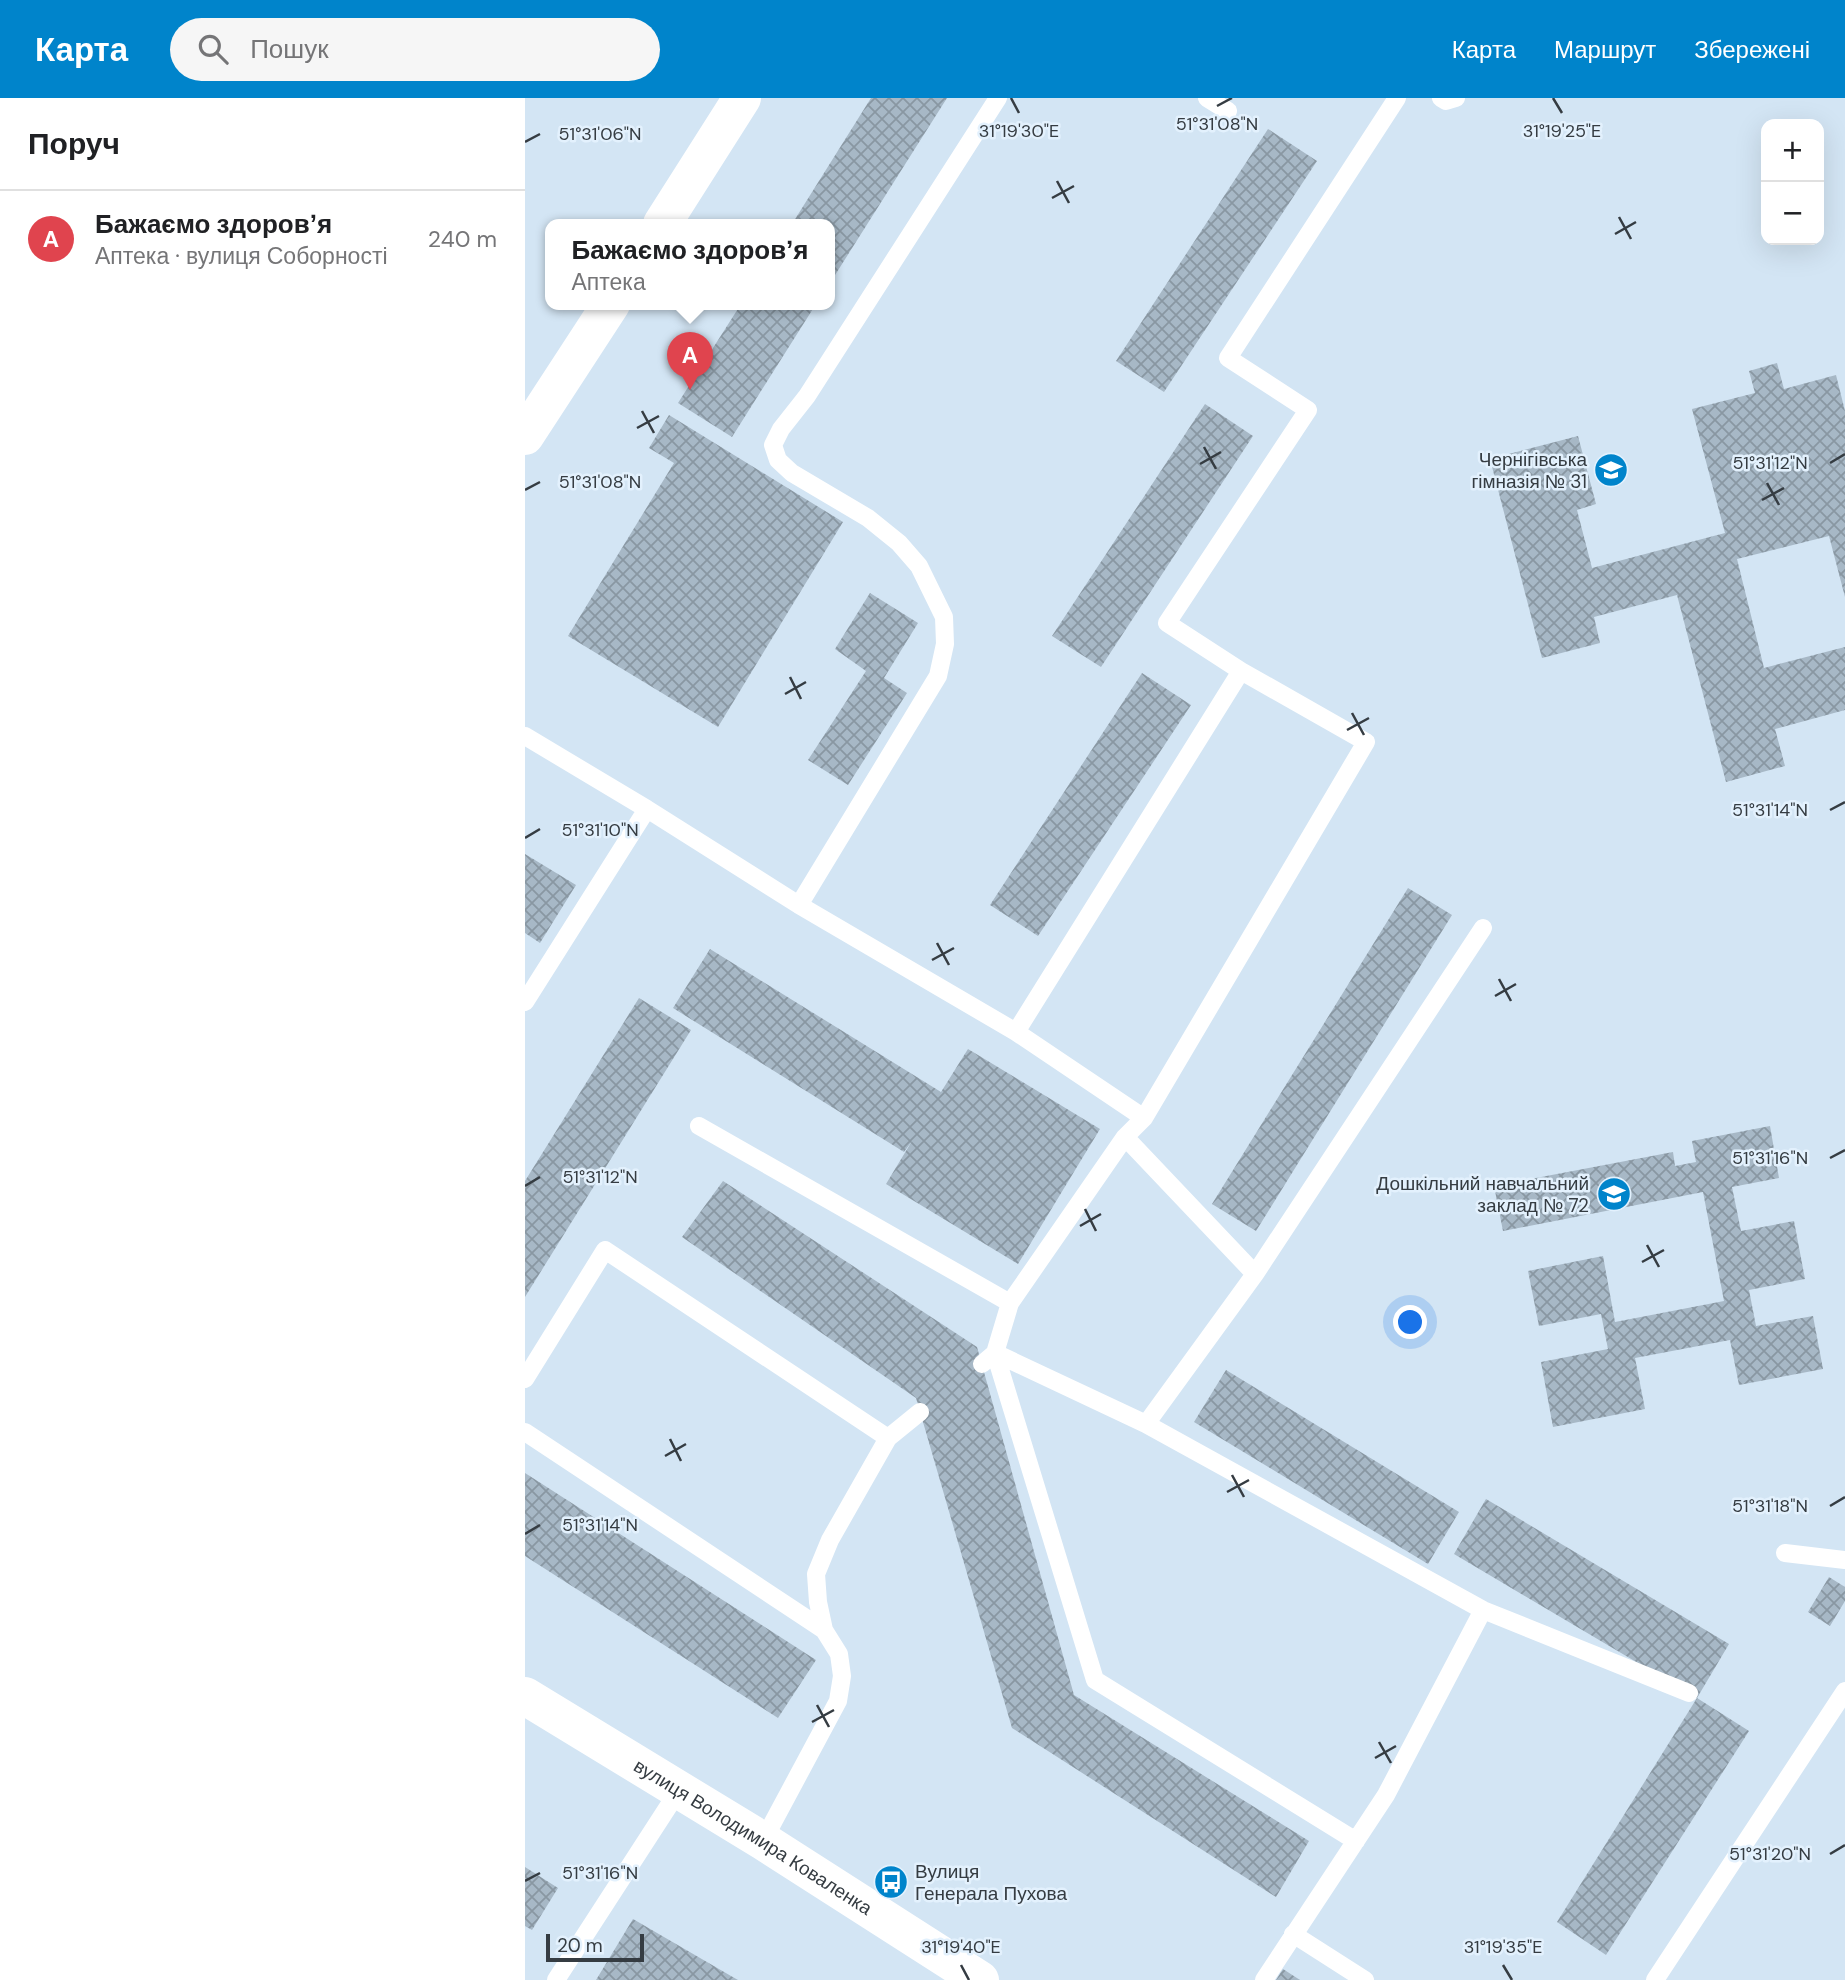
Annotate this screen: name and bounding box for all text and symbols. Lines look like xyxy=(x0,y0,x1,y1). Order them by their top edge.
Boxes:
search box xyxy=(170,18,660,81)
text: Карта xyxy=(35,28,128,71)
icon: search xyxy=(194,30,232,68)
text: Пошук xyxy=(250,32,329,66)
text: Карта xyxy=(1452,34,1516,65)
text: Маршрут xyxy=(1554,34,1656,65)
text: Збережені xyxy=(1694,34,1810,65)
text: 51°31'08"N xyxy=(1176,112,1258,136)
text: 31°19'30"E xyxy=(979,119,1059,143)
text: 31°19'25"E xyxy=(1523,119,1601,143)
map controls xyxy=(1761,119,1824,245)
button: + xyxy=(1761,119,1824,182)
text: 51°31'06"N xyxy=(559,122,641,146)
text: Поруч xyxy=(28,124,120,163)
button: − xyxy=(1761,182,1824,245)
text: Бажаємо здоровʼя xyxy=(95,207,332,241)
popup xyxy=(545,219,835,310)
text: A xyxy=(43,224,59,254)
text: 240 m xyxy=(428,224,497,254)
text: Бажаємо здоровʼя xyxy=(571,233,809,267)
text: Аптека · вулиця Соборності xyxy=(95,241,388,271)
text: Аптека xyxy=(571,267,646,297)
pin: A xyxy=(667,332,713,390)
place label: Чернігівська гімназія № 31 xyxy=(1471,447,1587,494)
school or university icon: Чернігівська гімназія № 31 xyxy=(1592,451,1630,489)
text: 51°31'12"N xyxy=(1732,451,1808,475)
text: 51°31'08"N xyxy=(559,470,641,494)
text: 51°31'14"N xyxy=(1732,798,1808,822)
text: 51°31'10"N xyxy=(561,818,639,842)
text: 51°31'16"N xyxy=(1732,1146,1808,1170)
text: 51°31'12"N xyxy=(562,1165,638,1189)
place label: Дошкільний навчальний заклад № 72 xyxy=(1376,1171,1589,1218)
school or university icon: Дошкільний навчальний заклад № 72 xyxy=(1595,1175,1633,1213)
your location xyxy=(1393,1305,1427,1339)
text: 51°31'18"N xyxy=(1732,1494,1808,1518)
text: 51°31'14"N xyxy=(562,1513,638,1537)
street label: вулиця Володимира Коваленка xyxy=(629,1753,877,1921)
text: 51°31'20"N xyxy=(1729,1842,1811,1866)
place label: Вулиця Генерала Пухова xyxy=(915,1859,1067,1906)
text: 51°31'16"N xyxy=(562,1861,638,1885)
bus stop icon: Вулиця Генерала Пухова xyxy=(872,1863,910,1901)
scale bar xyxy=(546,1931,644,1963)
text: 20 m xyxy=(557,1933,603,1958)
text: 31°19'40"E xyxy=(921,1935,1001,1959)
text: 31°19'35"E xyxy=(1464,1935,1542,1959)

